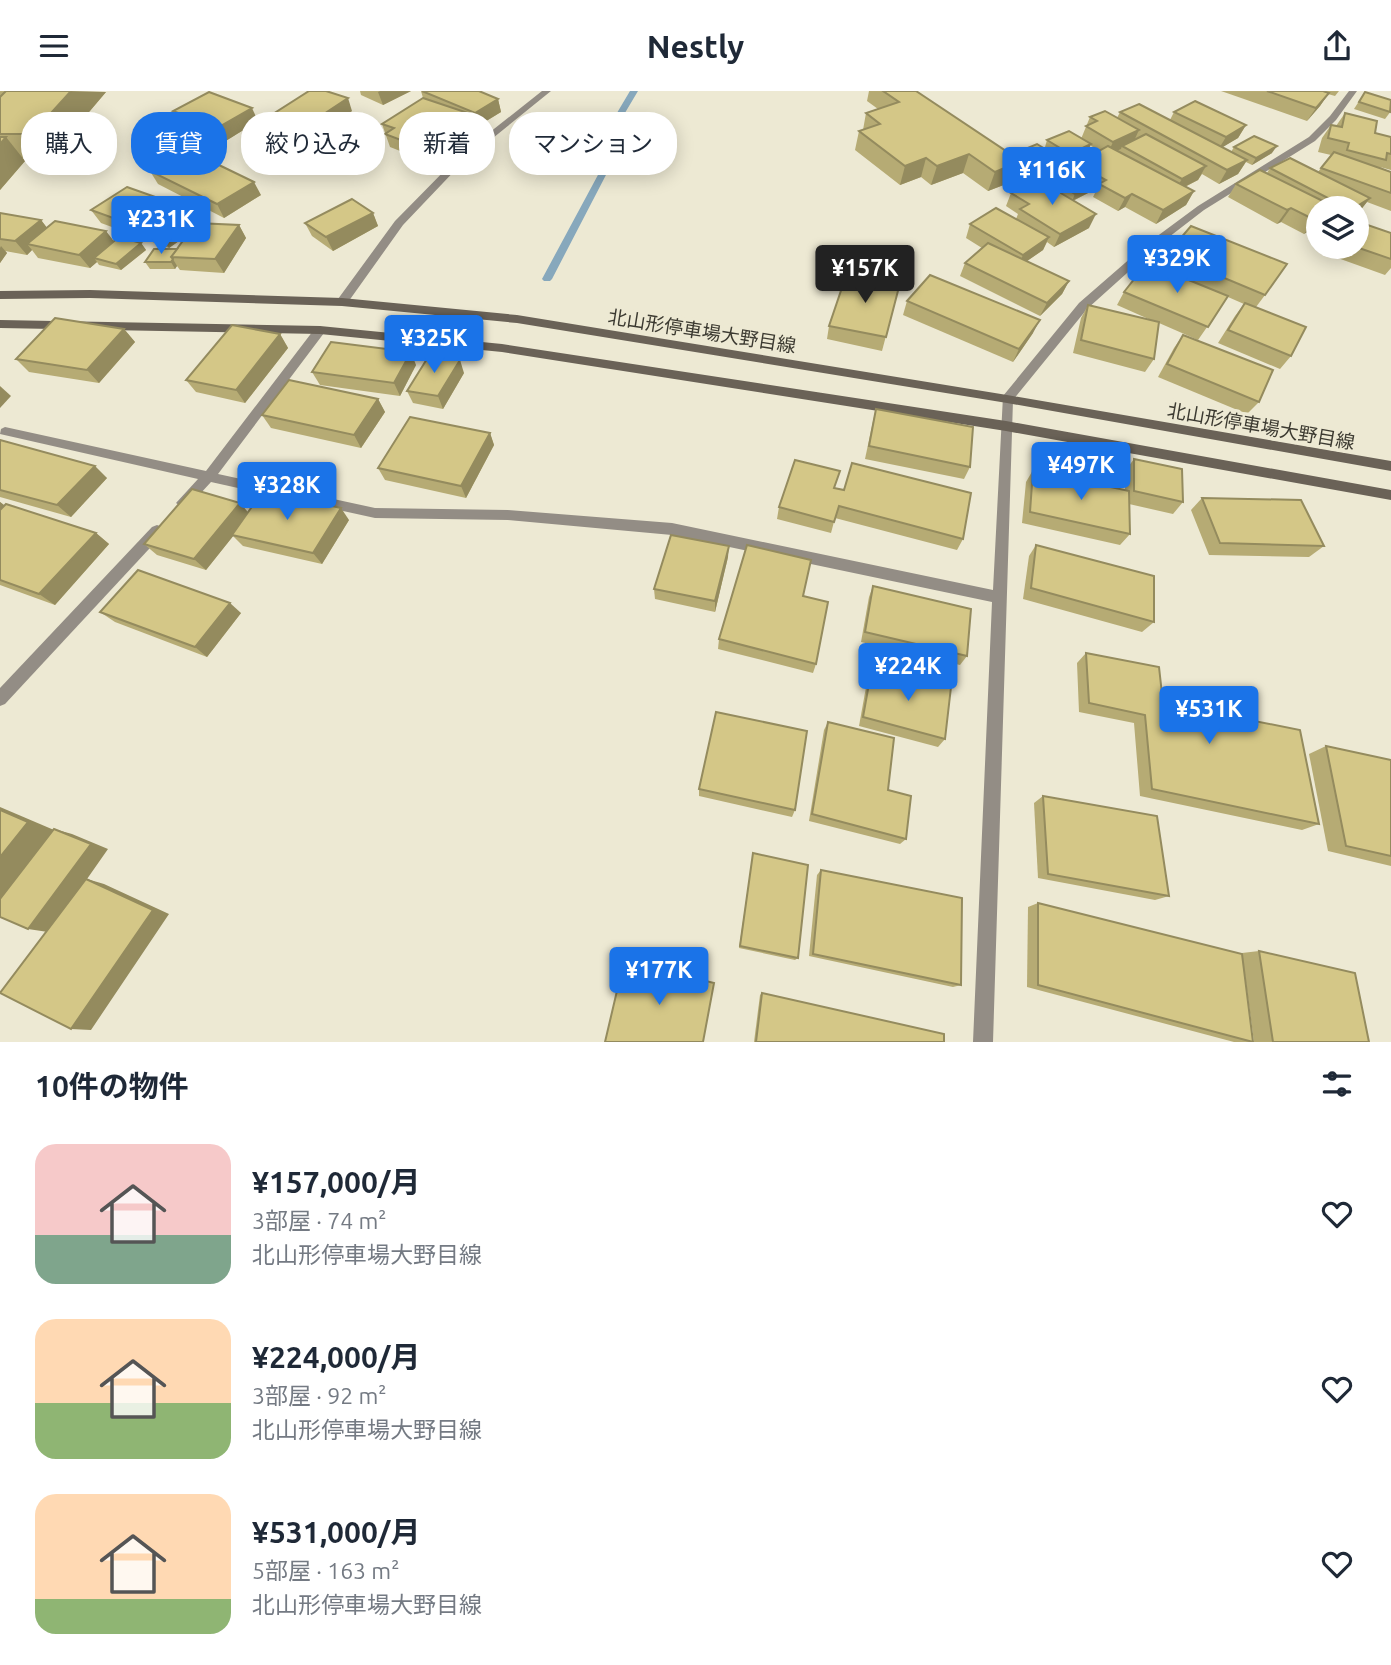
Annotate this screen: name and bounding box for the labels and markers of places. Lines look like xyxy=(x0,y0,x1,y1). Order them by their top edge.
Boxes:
pin: ¥116K xyxy=(1003,148,1101,207)
pin: ¥231K xyxy=(112,197,210,256)
pin: ¥329K xyxy=(1128,235,1226,295)
pin: ¥157K xyxy=(816,245,914,305)
pin: ¥325K xyxy=(385,315,483,375)
pin: ¥497K xyxy=(1032,443,1130,502)
pin: ¥328K xyxy=(238,463,336,522)
pin: ¥224K xyxy=(859,643,957,703)
pin: ¥531K xyxy=(1160,687,1258,746)
pin: ¥177K xyxy=(610,947,708,1007)

